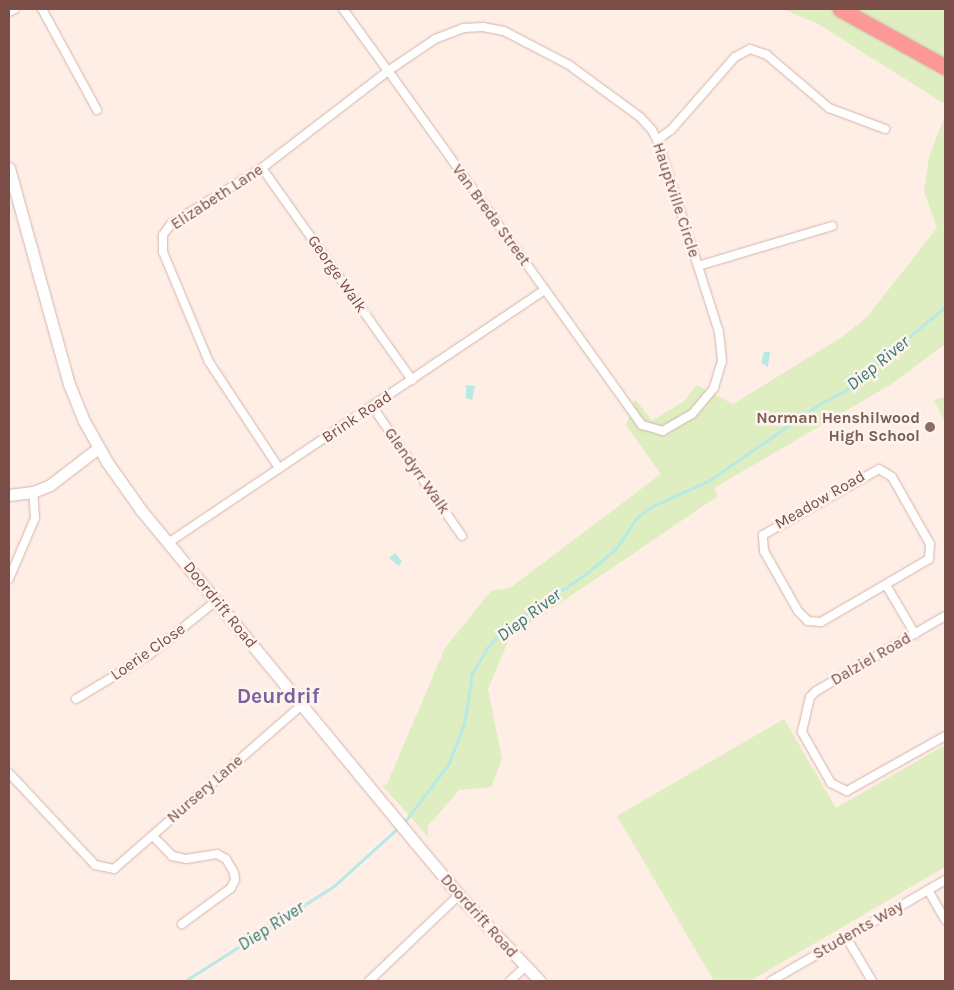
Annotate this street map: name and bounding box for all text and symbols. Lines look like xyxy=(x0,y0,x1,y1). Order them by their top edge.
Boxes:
street label: Hauptville Circle xyxy=(648,140,704,260)
street label: Elizabeth Lane xyxy=(167,160,267,234)
street label: Van Breda Street xyxy=(448,161,534,269)
street label: George Walk xyxy=(303,232,371,316)
water label: Diep River xyxy=(842,331,914,395)
street label: Brink Road xyxy=(319,387,395,447)
place label: Norman Henshilwood High School xyxy=(756,408,920,446)
marker: Norman Henshilwood High School xyxy=(924,421,936,433)
street label: Glendyrr Walk xyxy=(380,424,454,518)
street label: Meadow Road xyxy=(771,466,869,534)
street label: Doordrift Road xyxy=(179,558,261,652)
water label: Diep River xyxy=(493,584,565,646)
street label: Loerie Close xyxy=(107,619,189,685)
street label: Dalziel Road xyxy=(827,628,915,690)
district label: Deurdrif xyxy=(237,683,319,709)
street label: Nursery Lane xyxy=(163,751,247,827)
street label: Doordrift Road xyxy=(436,870,522,962)
street label: Students Way xyxy=(809,896,907,964)
water label: Diep River xyxy=(234,897,308,955)

